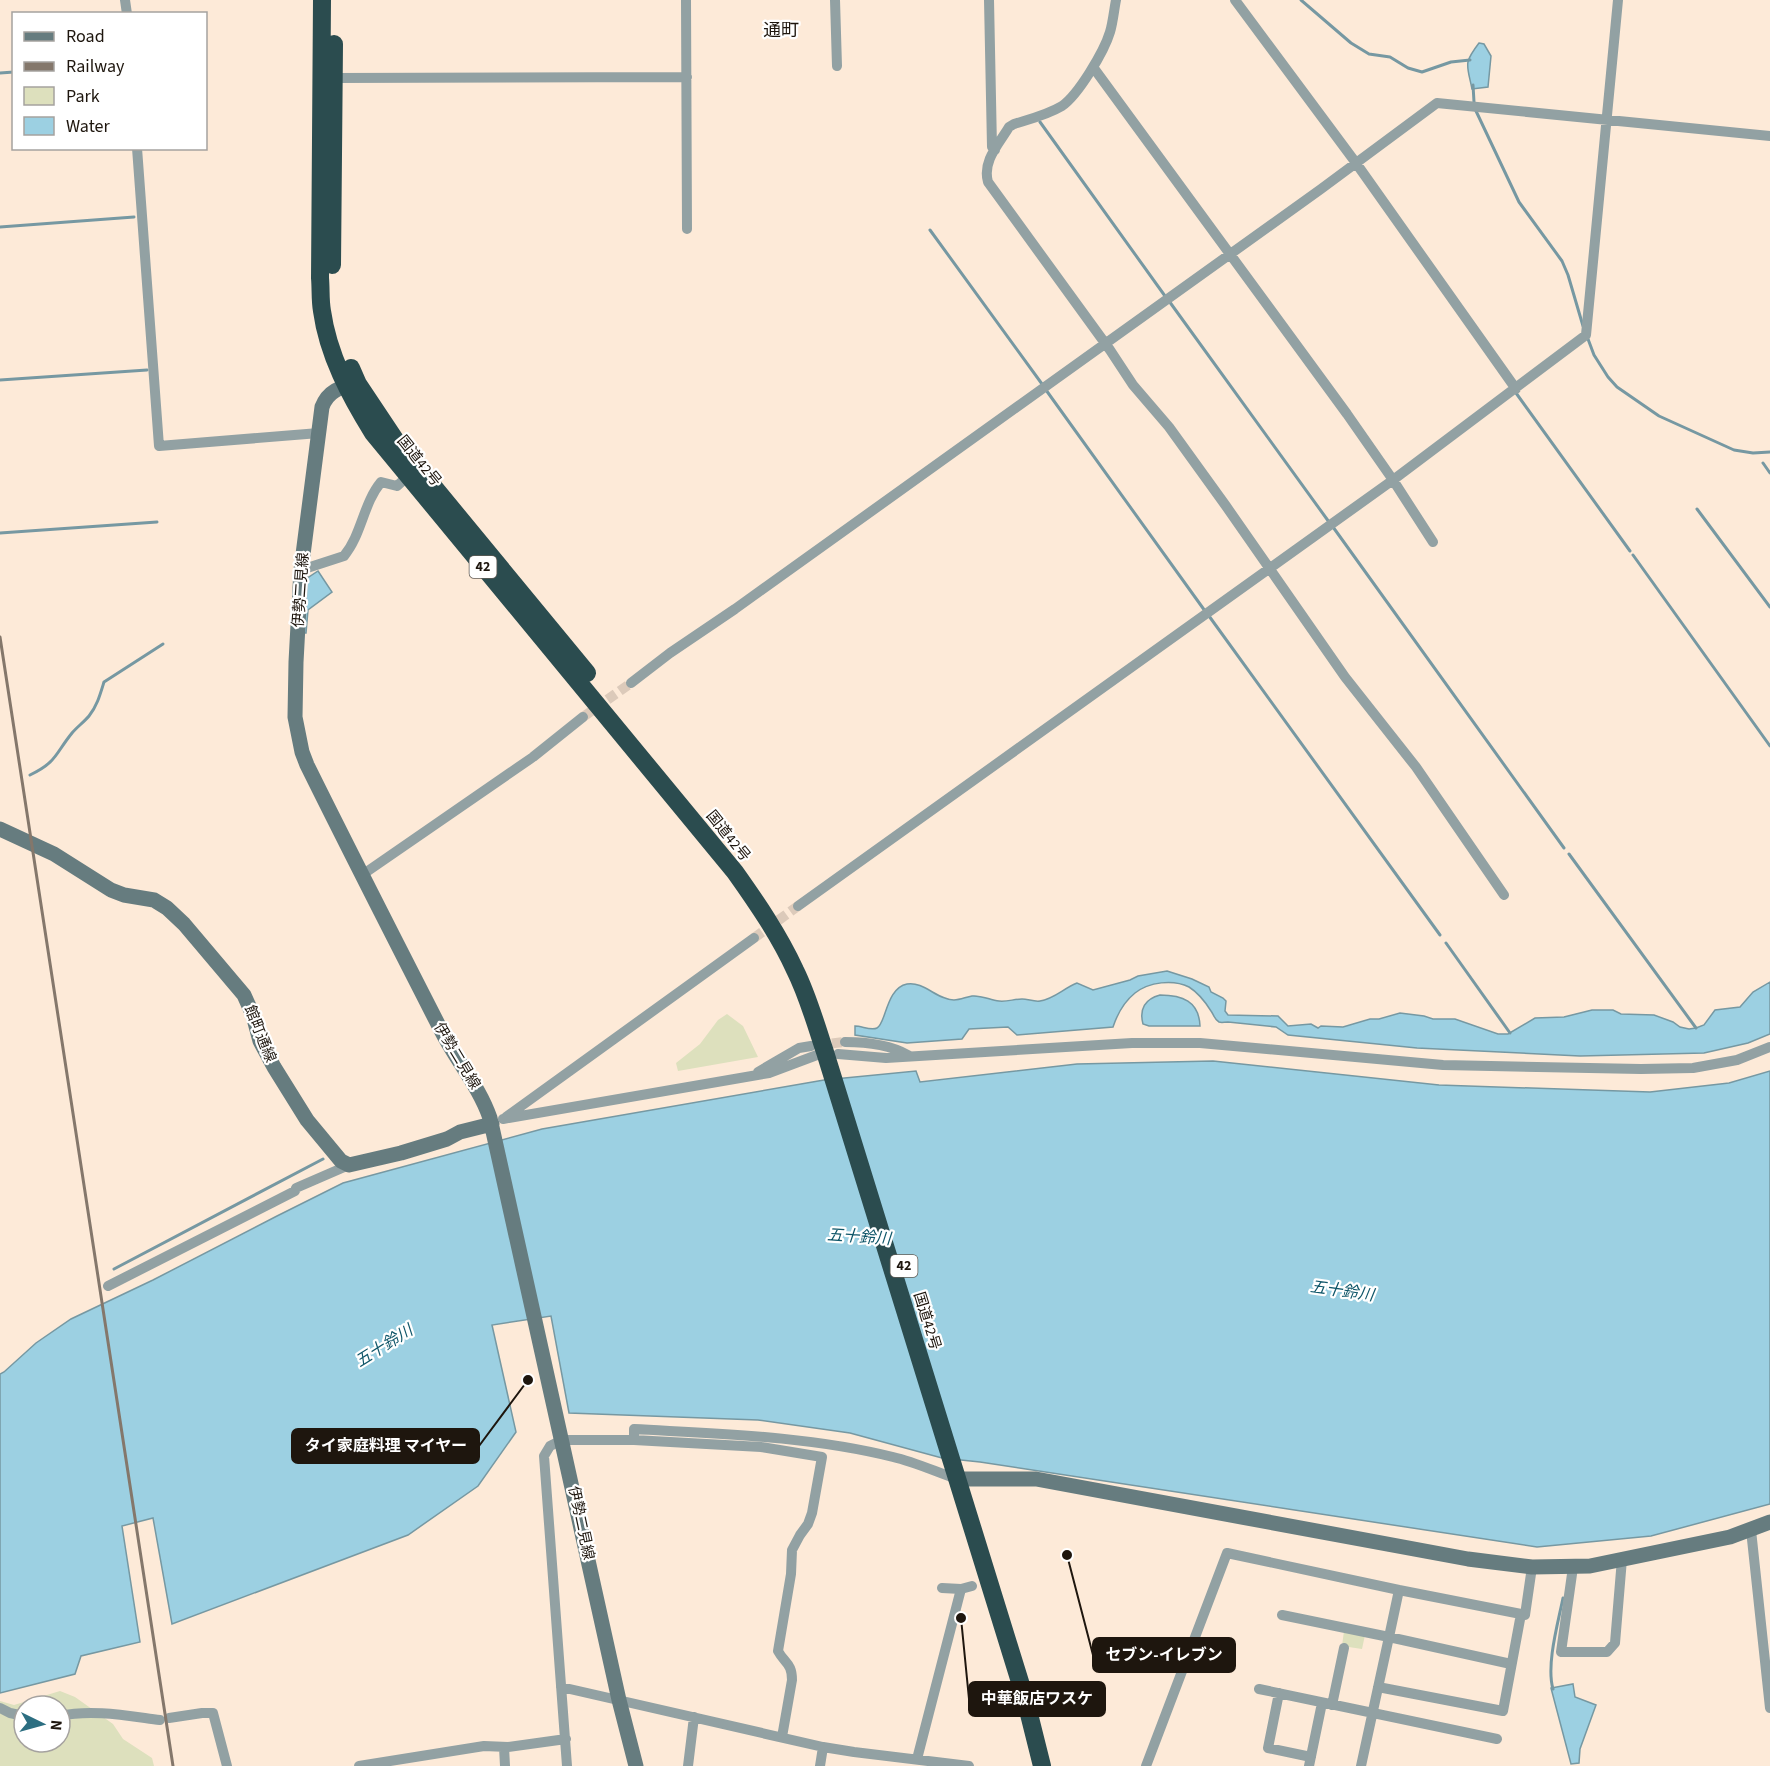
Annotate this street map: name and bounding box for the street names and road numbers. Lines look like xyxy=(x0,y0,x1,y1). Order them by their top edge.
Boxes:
street label: 国道42号 xyxy=(392,431,446,491)
street label: 伊勢二見線 xyxy=(288,552,314,628)
road number: 42 xyxy=(470,556,496,578)
street label: 国道42号 xyxy=(701,806,755,866)
street label: 館町通線 xyxy=(239,1002,281,1066)
street label: 伊勢二見線 xyxy=(429,1018,485,1094)
road number: 42 xyxy=(890,1255,918,1277)
street label: 国道42号 xyxy=(908,1289,946,1353)
street label: 伊勢二見線 xyxy=(563,1484,599,1562)

